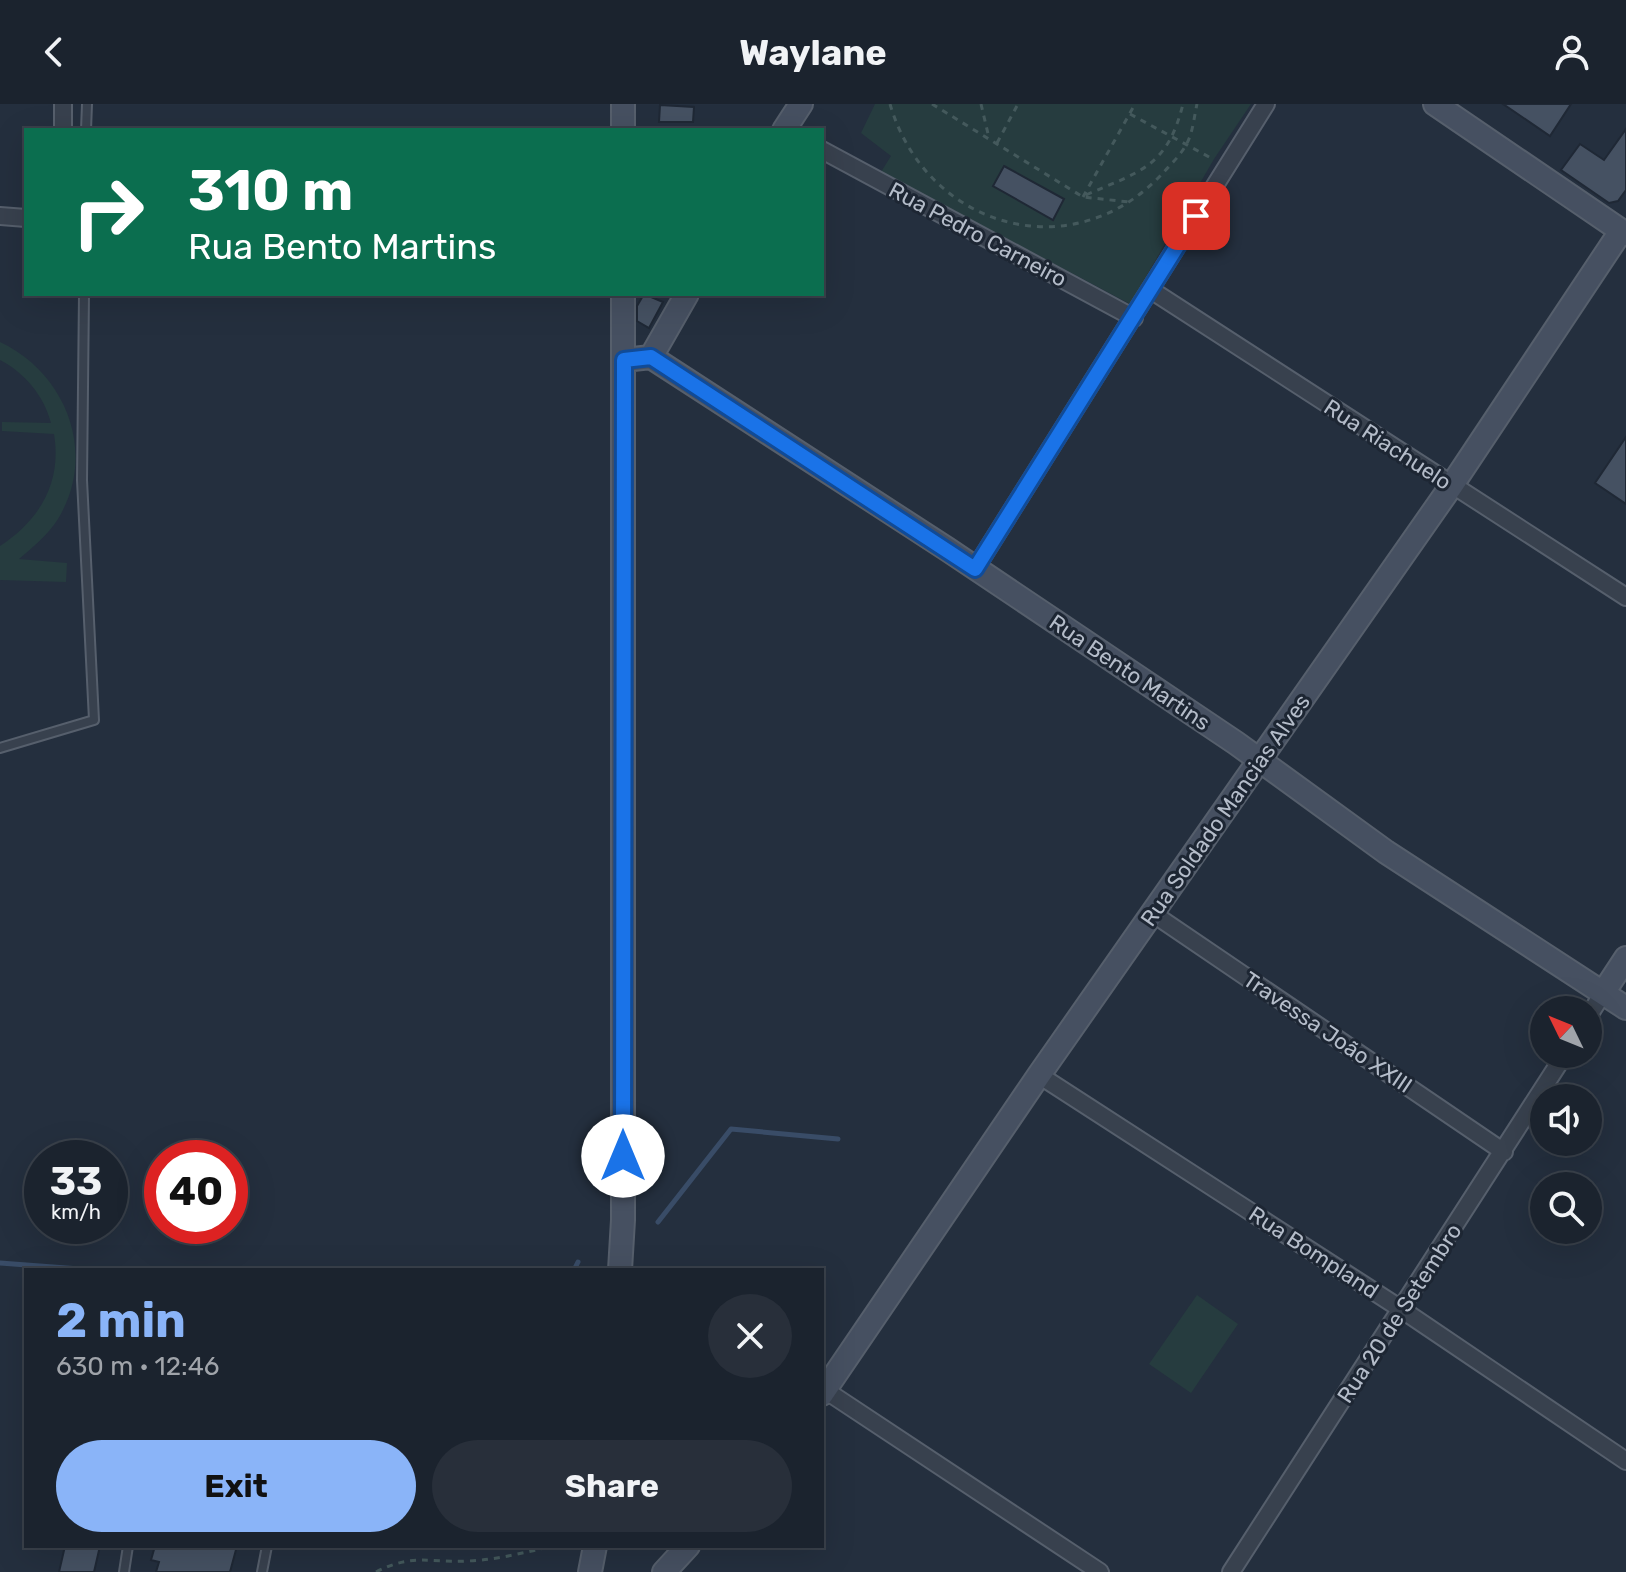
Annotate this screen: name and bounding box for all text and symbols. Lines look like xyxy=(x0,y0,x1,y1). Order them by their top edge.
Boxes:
icon: back xyxy=(32,30,76,74)
icon: person xyxy=(1550,30,1594,74)
text: Waylane xyxy=(739,31,887,74)
text: 310 m xyxy=(188,158,353,224)
icon: right xyxy=(56,160,160,264)
street label: Rua Pedro Carneiro xyxy=(884,176,1071,293)
pin xyxy=(1162,182,1230,250)
icon: arrive xyxy=(1174,194,1218,238)
text: Rua Bento Martins xyxy=(188,225,496,268)
street label: Rua Riachuelo xyxy=(1319,393,1456,496)
street label: Rua Bento Martins xyxy=(1044,609,1215,736)
street label: Rua Soldado Mancias Alves xyxy=(1135,689,1316,932)
street label: Travessa João XXIII xyxy=(1238,966,1417,1099)
north arrow xyxy=(1530,996,1602,1068)
map controls xyxy=(1530,996,1602,1244)
button: sound xyxy=(1530,1084,1602,1156)
position arrow xyxy=(581,1114,665,1198)
speed limit sign: 40 xyxy=(144,1140,248,1244)
text: 33 xyxy=(50,1158,102,1205)
button: search xyxy=(1530,1172,1602,1244)
text: km/h xyxy=(51,1200,101,1224)
street label: Rua Bompland xyxy=(1244,1200,1384,1304)
street label: Rua 20 de Setembro xyxy=(1331,1218,1468,1408)
text: 2 min xyxy=(56,1292,186,1349)
button: close xyxy=(708,1294,792,1378)
text: 630 m · 12:46 xyxy=(56,1351,220,1382)
button: Exit xyxy=(56,1440,416,1532)
button: Share xyxy=(432,1440,792,1532)

